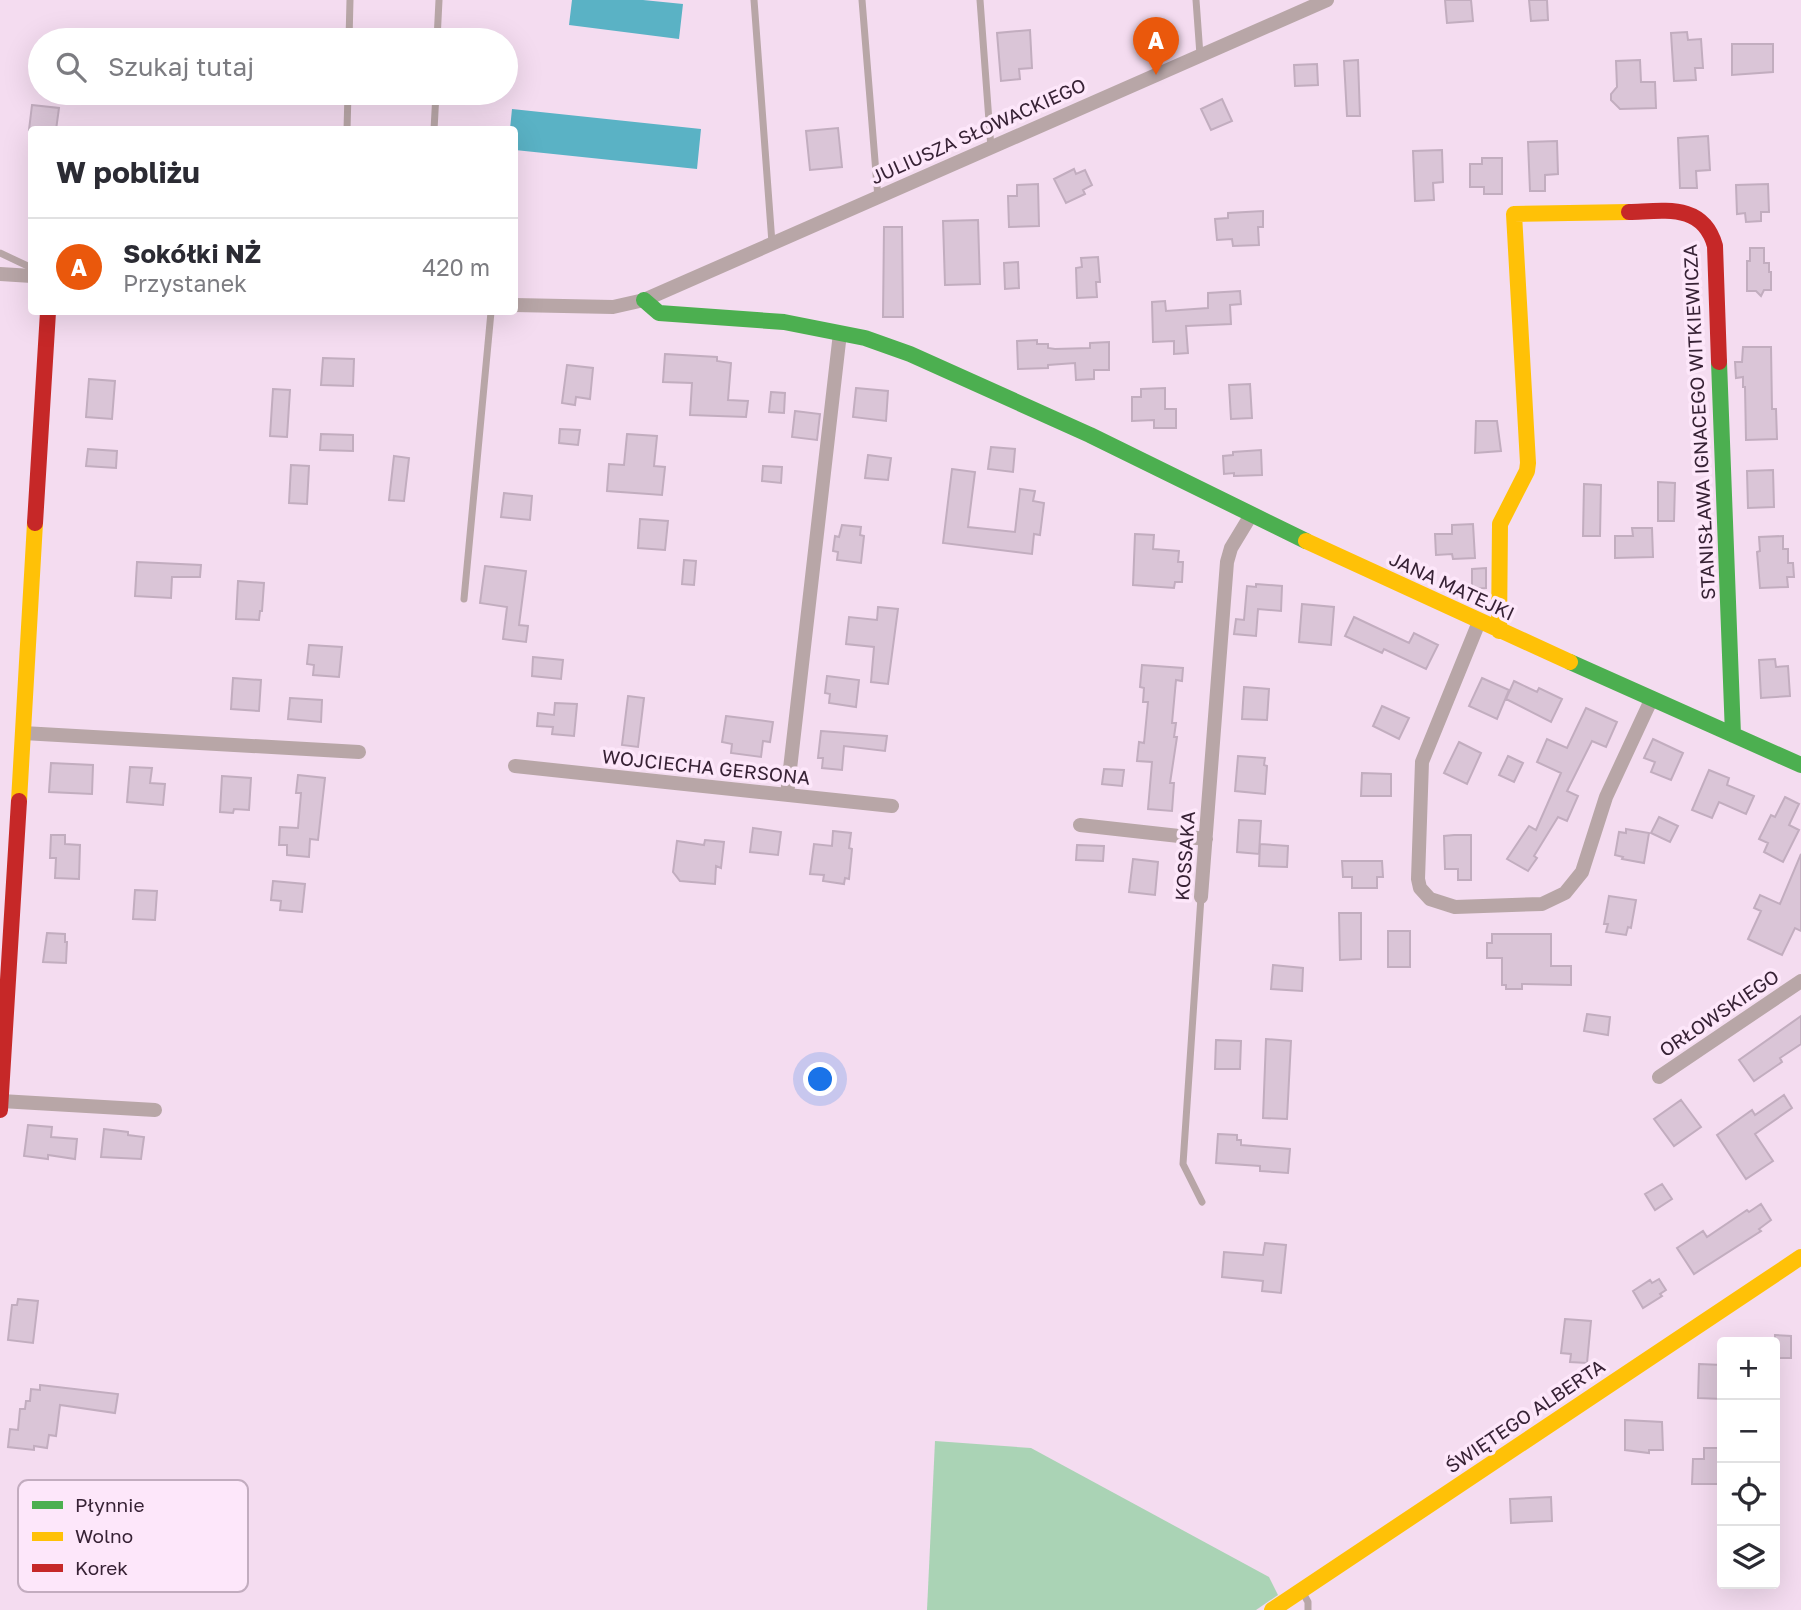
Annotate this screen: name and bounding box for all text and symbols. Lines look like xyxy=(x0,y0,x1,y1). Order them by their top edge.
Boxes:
pin: A xyxy=(1133,17,1179,75)
search box xyxy=(28,28,518,105)
icon: search xyxy=(52,48,90,86)
text: Szukaj tutaj xyxy=(108,51,254,82)
street label: JULIUSZA SŁOWACKIEGO xyxy=(867,73,1089,188)
text: W pobliżu xyxy=(56,154,200,190)
text: Sokółki NŻ xyxy=(123,238,261,269)
street label: STANISŁAWA IGNACEGO WITKIEWICZA xyxy=(1678,243,1719,600)
text: A xyxy=(71,253,87,281)
text: 420 m xyxy=(422,253,490,281)
text: Przystanek xyxy=(123,269,247,297)
street label: JANA MATEJKI xyxy=(1386,547,1518,625)
street label: WOJCIECHA GERSONA xyxy=(601,744,812,789)
street label: KOSSAKA xyxy=(1170,810,1199,902)
street label: ORŁOWSKIEGO xyxy=(1655,964,1783,1061)
your location xyxy=(803,1062,837,1096)
map controls xyxy=(1717,1337,1780,1589)
button: + xyxy=(1717,1337,1780,1400)
street label: ŚWIĘTEGO ALBERTA xyxy=(1441,1354,1609,1477)
button: − xyxy=(1717,1400,1780,1463)
button: locate xyxy=(1717,1463,1780,1526)
legend xyxy=(18,1480,248,1592)
text: Płynnie xyxy=(75,1493,144,1516)
text: Wolno xyxy=(75,1524,133,1547)
button: layers xyxy=(1717,1526,1780,1589)
text: Korek xyxy=(75,1556,128,1579)

